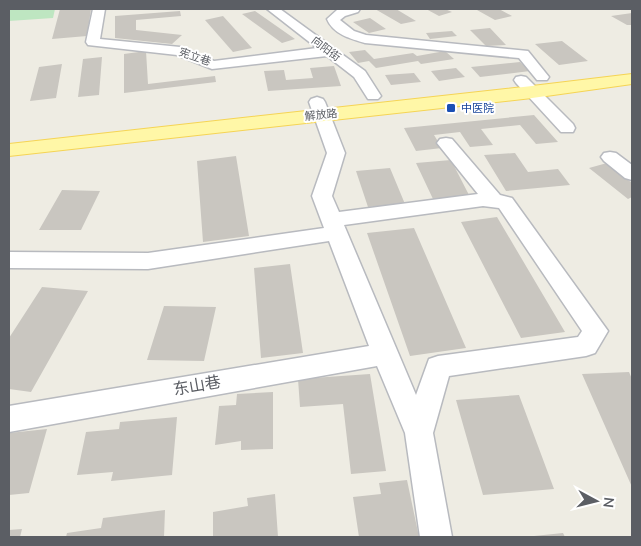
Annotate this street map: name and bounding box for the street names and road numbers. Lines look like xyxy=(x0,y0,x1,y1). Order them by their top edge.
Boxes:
street label: 向阳街 xyxy=(308,33,344,65)
street label: 宪立巷 xyxy=(177,45,213,69)
street label: 解放路 xyxy=(304,106,338,124)
street label: 东山巷 xyxy=(171,371,223,401)

